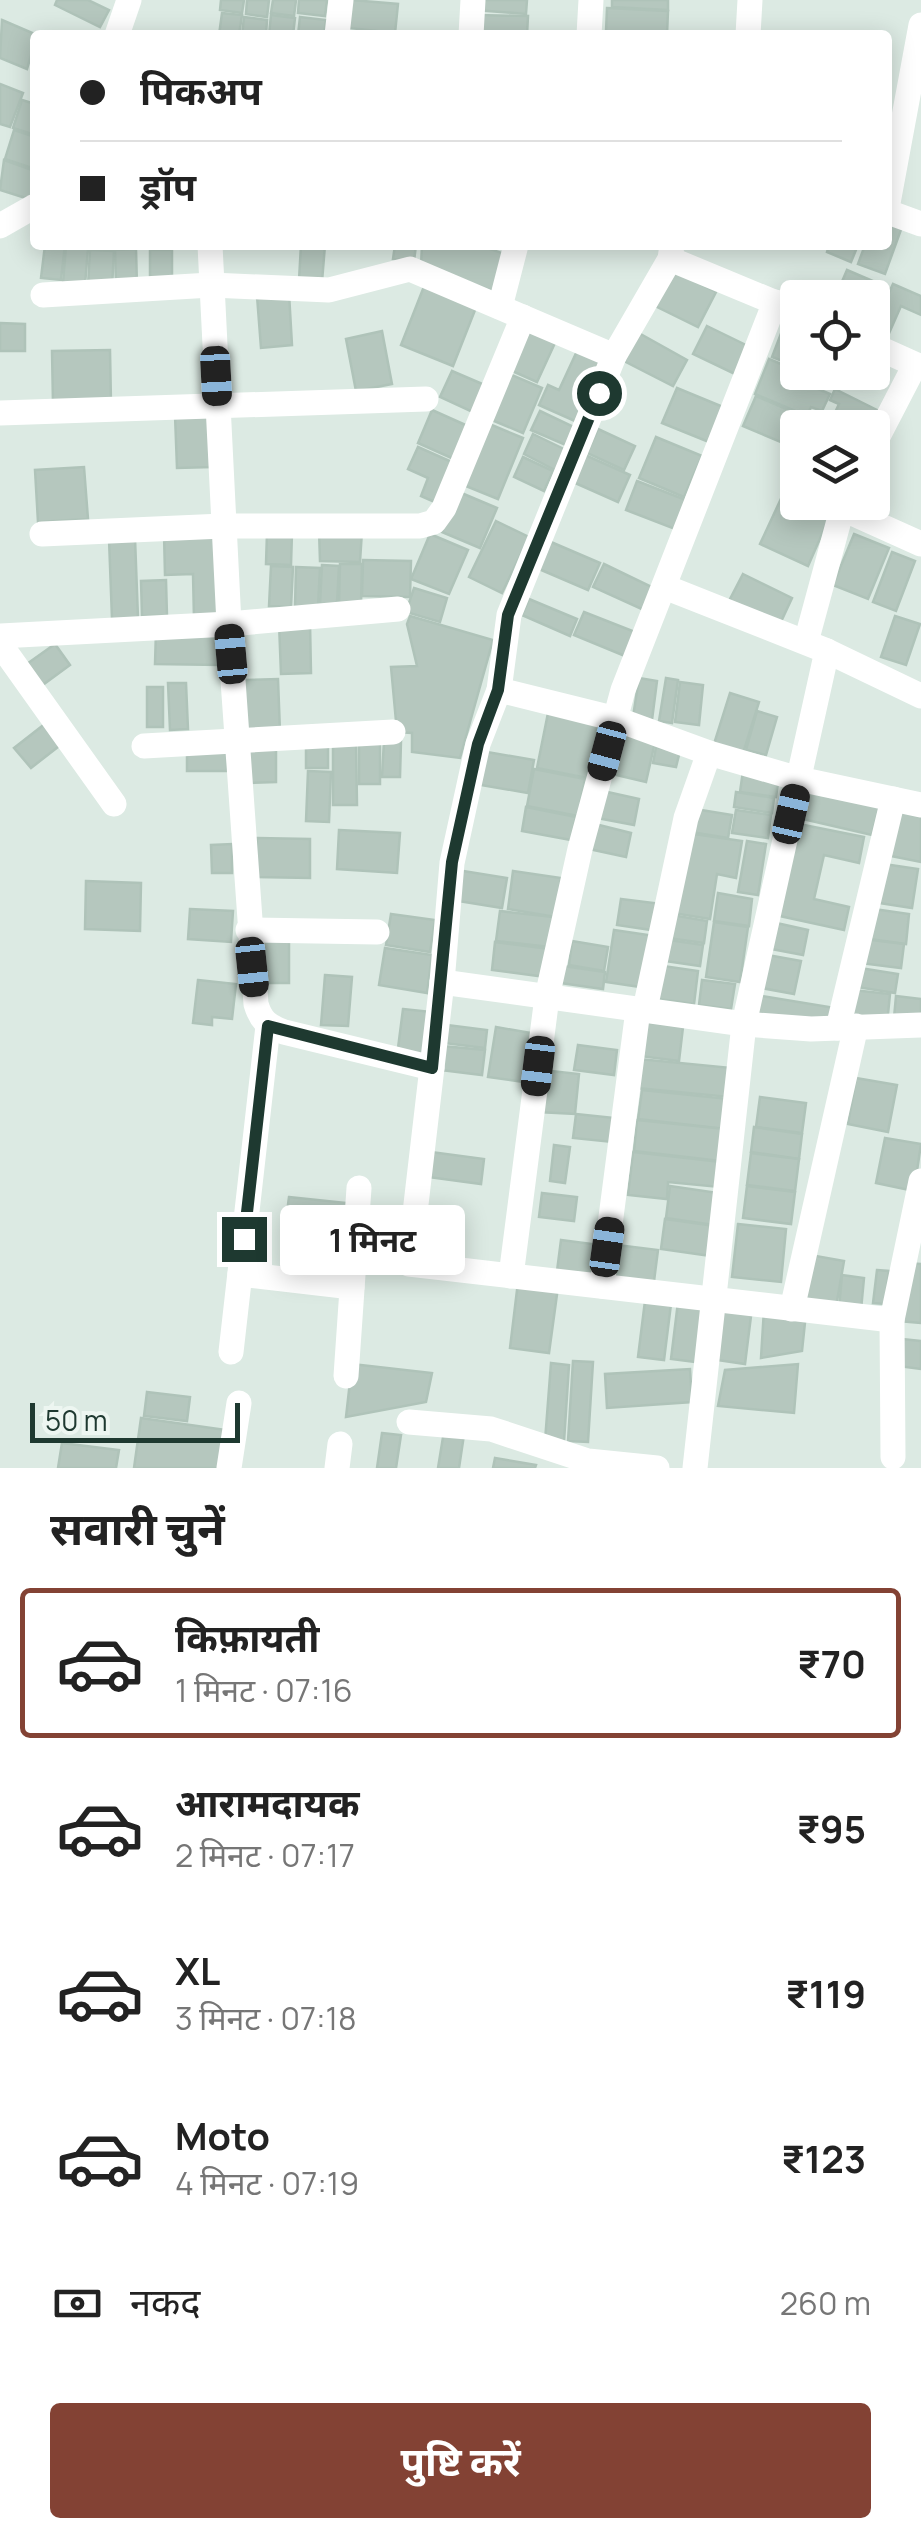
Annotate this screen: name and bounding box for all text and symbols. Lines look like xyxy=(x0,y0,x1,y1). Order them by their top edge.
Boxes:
text: पिकअप xyxy=(140,64,262,116)
text: ड्रॉप xyxy=(140,160,196,212)
map controls xyxy=(780,280,890,520)
button: locate xyxy=(780,280,890,390)
car xyxy=(199,345,233,407)
route start xyxy=(577,371,622,416)
button: layers xyxy=(780,410,890,520)
car xyxy=(213,623,249,685)
car xyxy=(585,718,629,784)
car xyxy=(770,781,812,847)
car xyxy=(234,936,270,998)
car xyxy=(519,1034,557,1098)
callout: 1 मिनट xyxy=(279,1204,464,1274)
car xyxy=(588,1215,626,1279)
route end xyxy=(222,1217,267,1262)
text: 1 मिनट xyxy=(329,1218,416,1262)
scale bar xyxy=(30,1398,240,1442)
text: 50 m xyxy=(45,1401,108,1439)
text: सवारी चुनें xyxy=(50,1497,225,1559)
text: किफ़ायती xyxy=(175,1611,319,1663)
icon: car xyxy=(55,1618,145,1708)
text: ₹70 xyxy=(797,1637,866,1689)
text: 1 मिनट · 07:16 xyxy=(175,1668,353,1712)
text: आरामदायक xyxy=(175,1776,359,1828)
icon: car xyxy=(55,1783,145,1873)
text: ₹95 xyxy=(797,1802,866,1854)
text: 2 मिनट · 07:17 xyxy=(175,1833,355,1877)
text: XL xyxy=(175,1944,220,1996)
icon: car xyxy=(55,1948,145,2038)
text: ₹119 xyxy=(786,1967,866,2019)
text: 3 मिनट · 07:18 xyxy=(175,1996,357,2040)
text: Moto xyxy=(175,2109,270,2161)
icon: car xyxy=(55,2113,145,2203)
text: ₹123 xyxy=(781,2132,866,2184)
text: 4 मिनट · 07:19 xyxy=(175,2161,359,2205)
text: नकद xyxy=(130,2275,200,2327)
icon: cash xyxy=(50,2276,105,2331)
text: 260 m xyxy=(780,2281,871,2325)
button: पुष्टि करें xyxy=(50,2403,871,2518)

